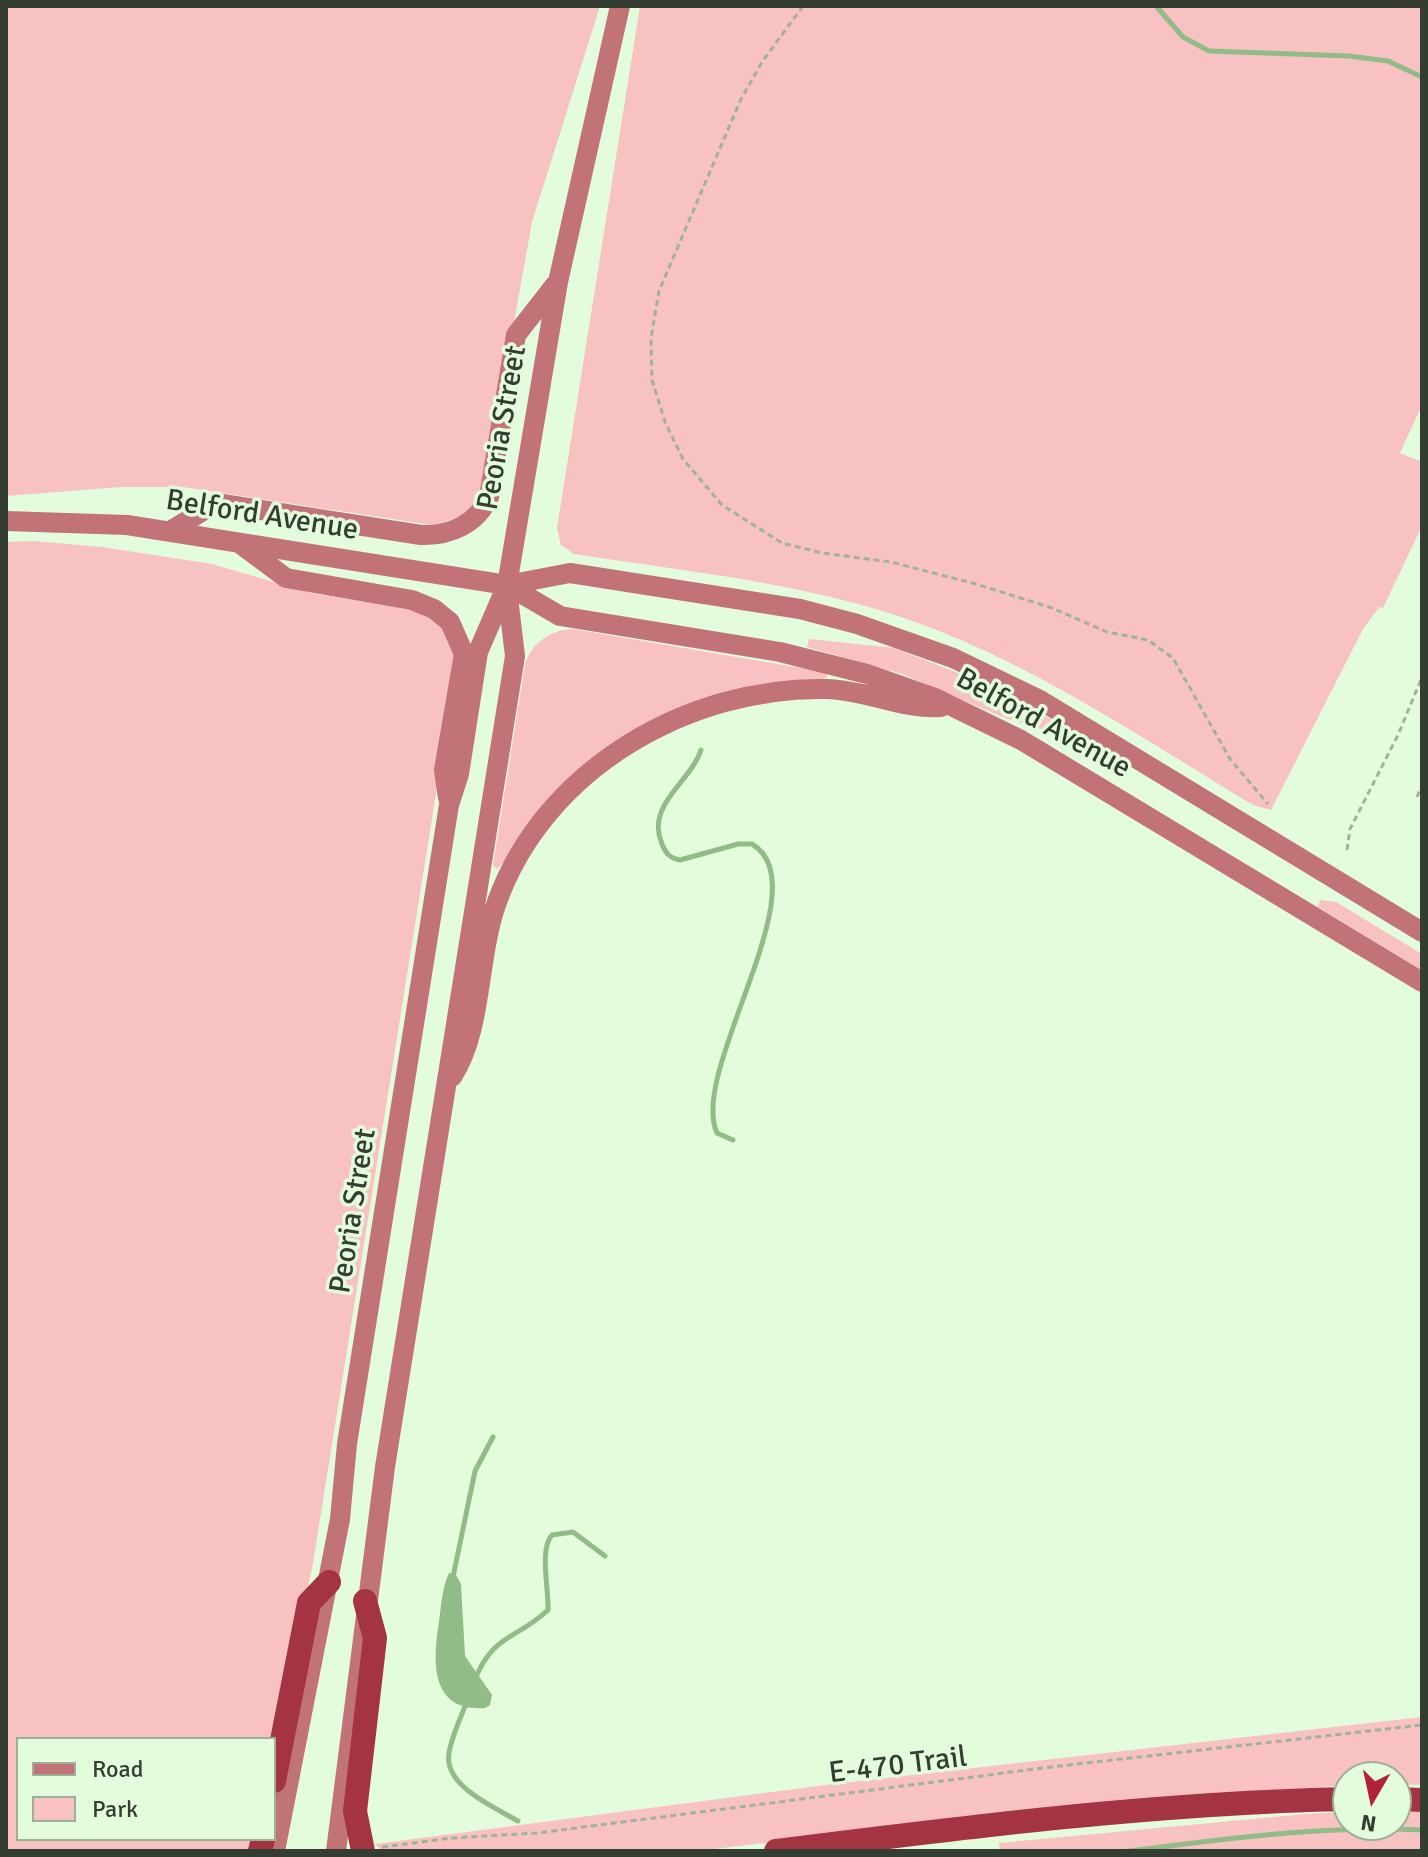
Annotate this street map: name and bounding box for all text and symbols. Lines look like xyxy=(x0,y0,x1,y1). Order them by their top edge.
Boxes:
street label: Peoria Street xyxy=(471,343,535,513)
street label: Belford Avenue xyxy=(163,483,361,549)
street label: Belford Avenue xyxy=(949,661,1137,787)
street label: Peoria Street xyxy=(323,1126,385,1296)
legend xyxy=(16,1737,276,1841)
street label: E-470 Trail xyxy=(827,1740,969,1792)
text: Road xyxy=(92,1754,143,1784)
north arrow xyxy=(1332,1761,1412,1841)
text: Park xyxy=(92,1794,138,1824)
text: N xyxy=(1359,1809,1378,1838)

